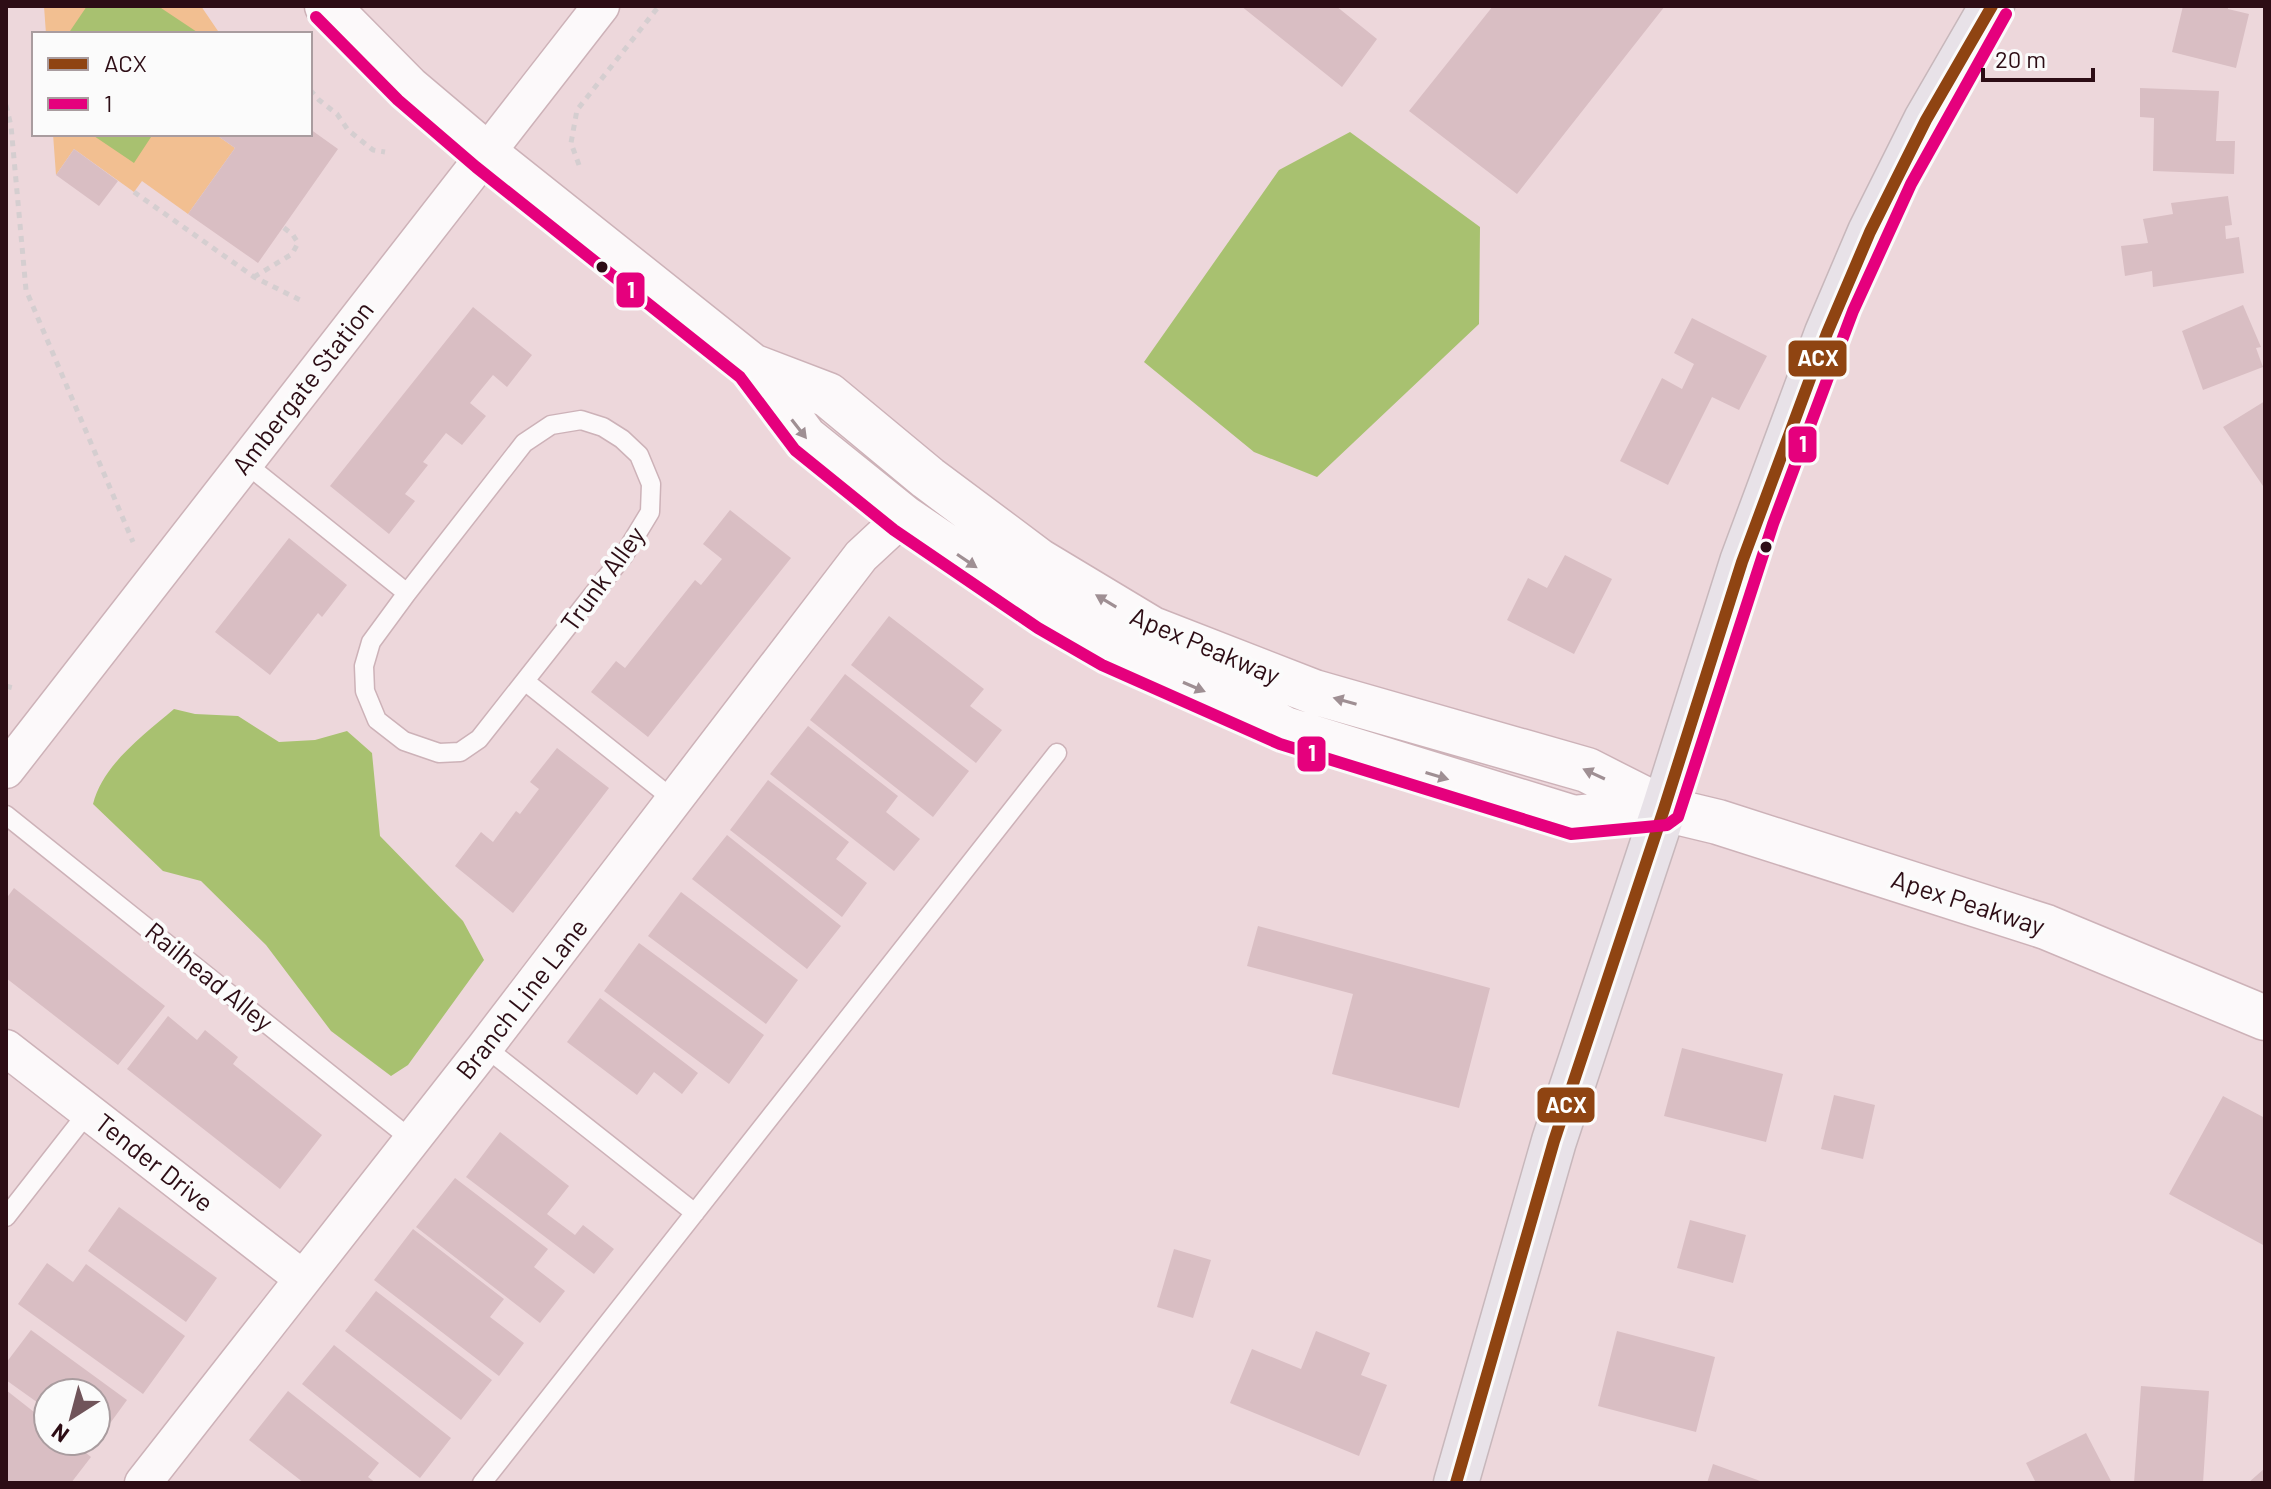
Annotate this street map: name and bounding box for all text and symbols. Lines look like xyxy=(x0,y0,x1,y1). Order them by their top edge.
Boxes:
legend xyxy=(32,32,312,136)
scale bar xyxy=(1983,32,2093,82)
text: 20 m xyxy=(1995,44,2046,73)
text: ACX xyxy=(104,48,147,77)
text: 1 xyxy=(104,88,112,117)
unlabelled marker xyxy=(594,259,610,275)
line badge: 1 xyxy=(615,271,646,309)
text: 1 xyxy=(627,276,635,302)
street label: Ambergate Station xyxy=(224,294,379,480)
line badge: ACX xyxy=(1787,339,1848,378)
text: ACX xyxy=(1797,344,1839,370)
one-way arrow xyxy=(790,418,806,439)
line badge: 1 xyxy=(1787,425,1818,464)
text: 1 xyxy=(1799,430,1807,456)
street label: Trunk Alley xyxy=(553,520,650,637)
unlabelled marker xyxy=(1758,539,1774,555)
one-way arrow xyxy=(957,553,978,568)
one-way arrow xyxy=(1095,594,1117,608)
street label: Apex Peakway xyxy=(1126,599,1285,690)
one-way arrow xyxy=(1182,681,1206,694)
one-way arrow xyxy=(1333,694,1357,707)
line badge: 1 xyxy=(1296,735,1327,773)
text: 1 xyxy=(1308,739,1316,765)
one-way arrow xyxy=(1583,767,1606,781)
one-way arrow xyxy=(1426,770,1450,783)
street label: Apex Peakway xyxy=(1888,862,2049,941)
street label: Branch Line Lane xyxy=(448,911,593,1085)
street label: Railhead Alley xyxy=(140,915,280,1037)
line badge: ACX xyxy=(1536,1086,1596,1124)
text: ACX xyxy=(1545,1091,1587,1117)
street label: Tender Drive xyxy=(90,1106,220,1218)
north arrow xyxy=(32,1377,112,1457)
text: N xyxy=(46,1419,73,1449)

